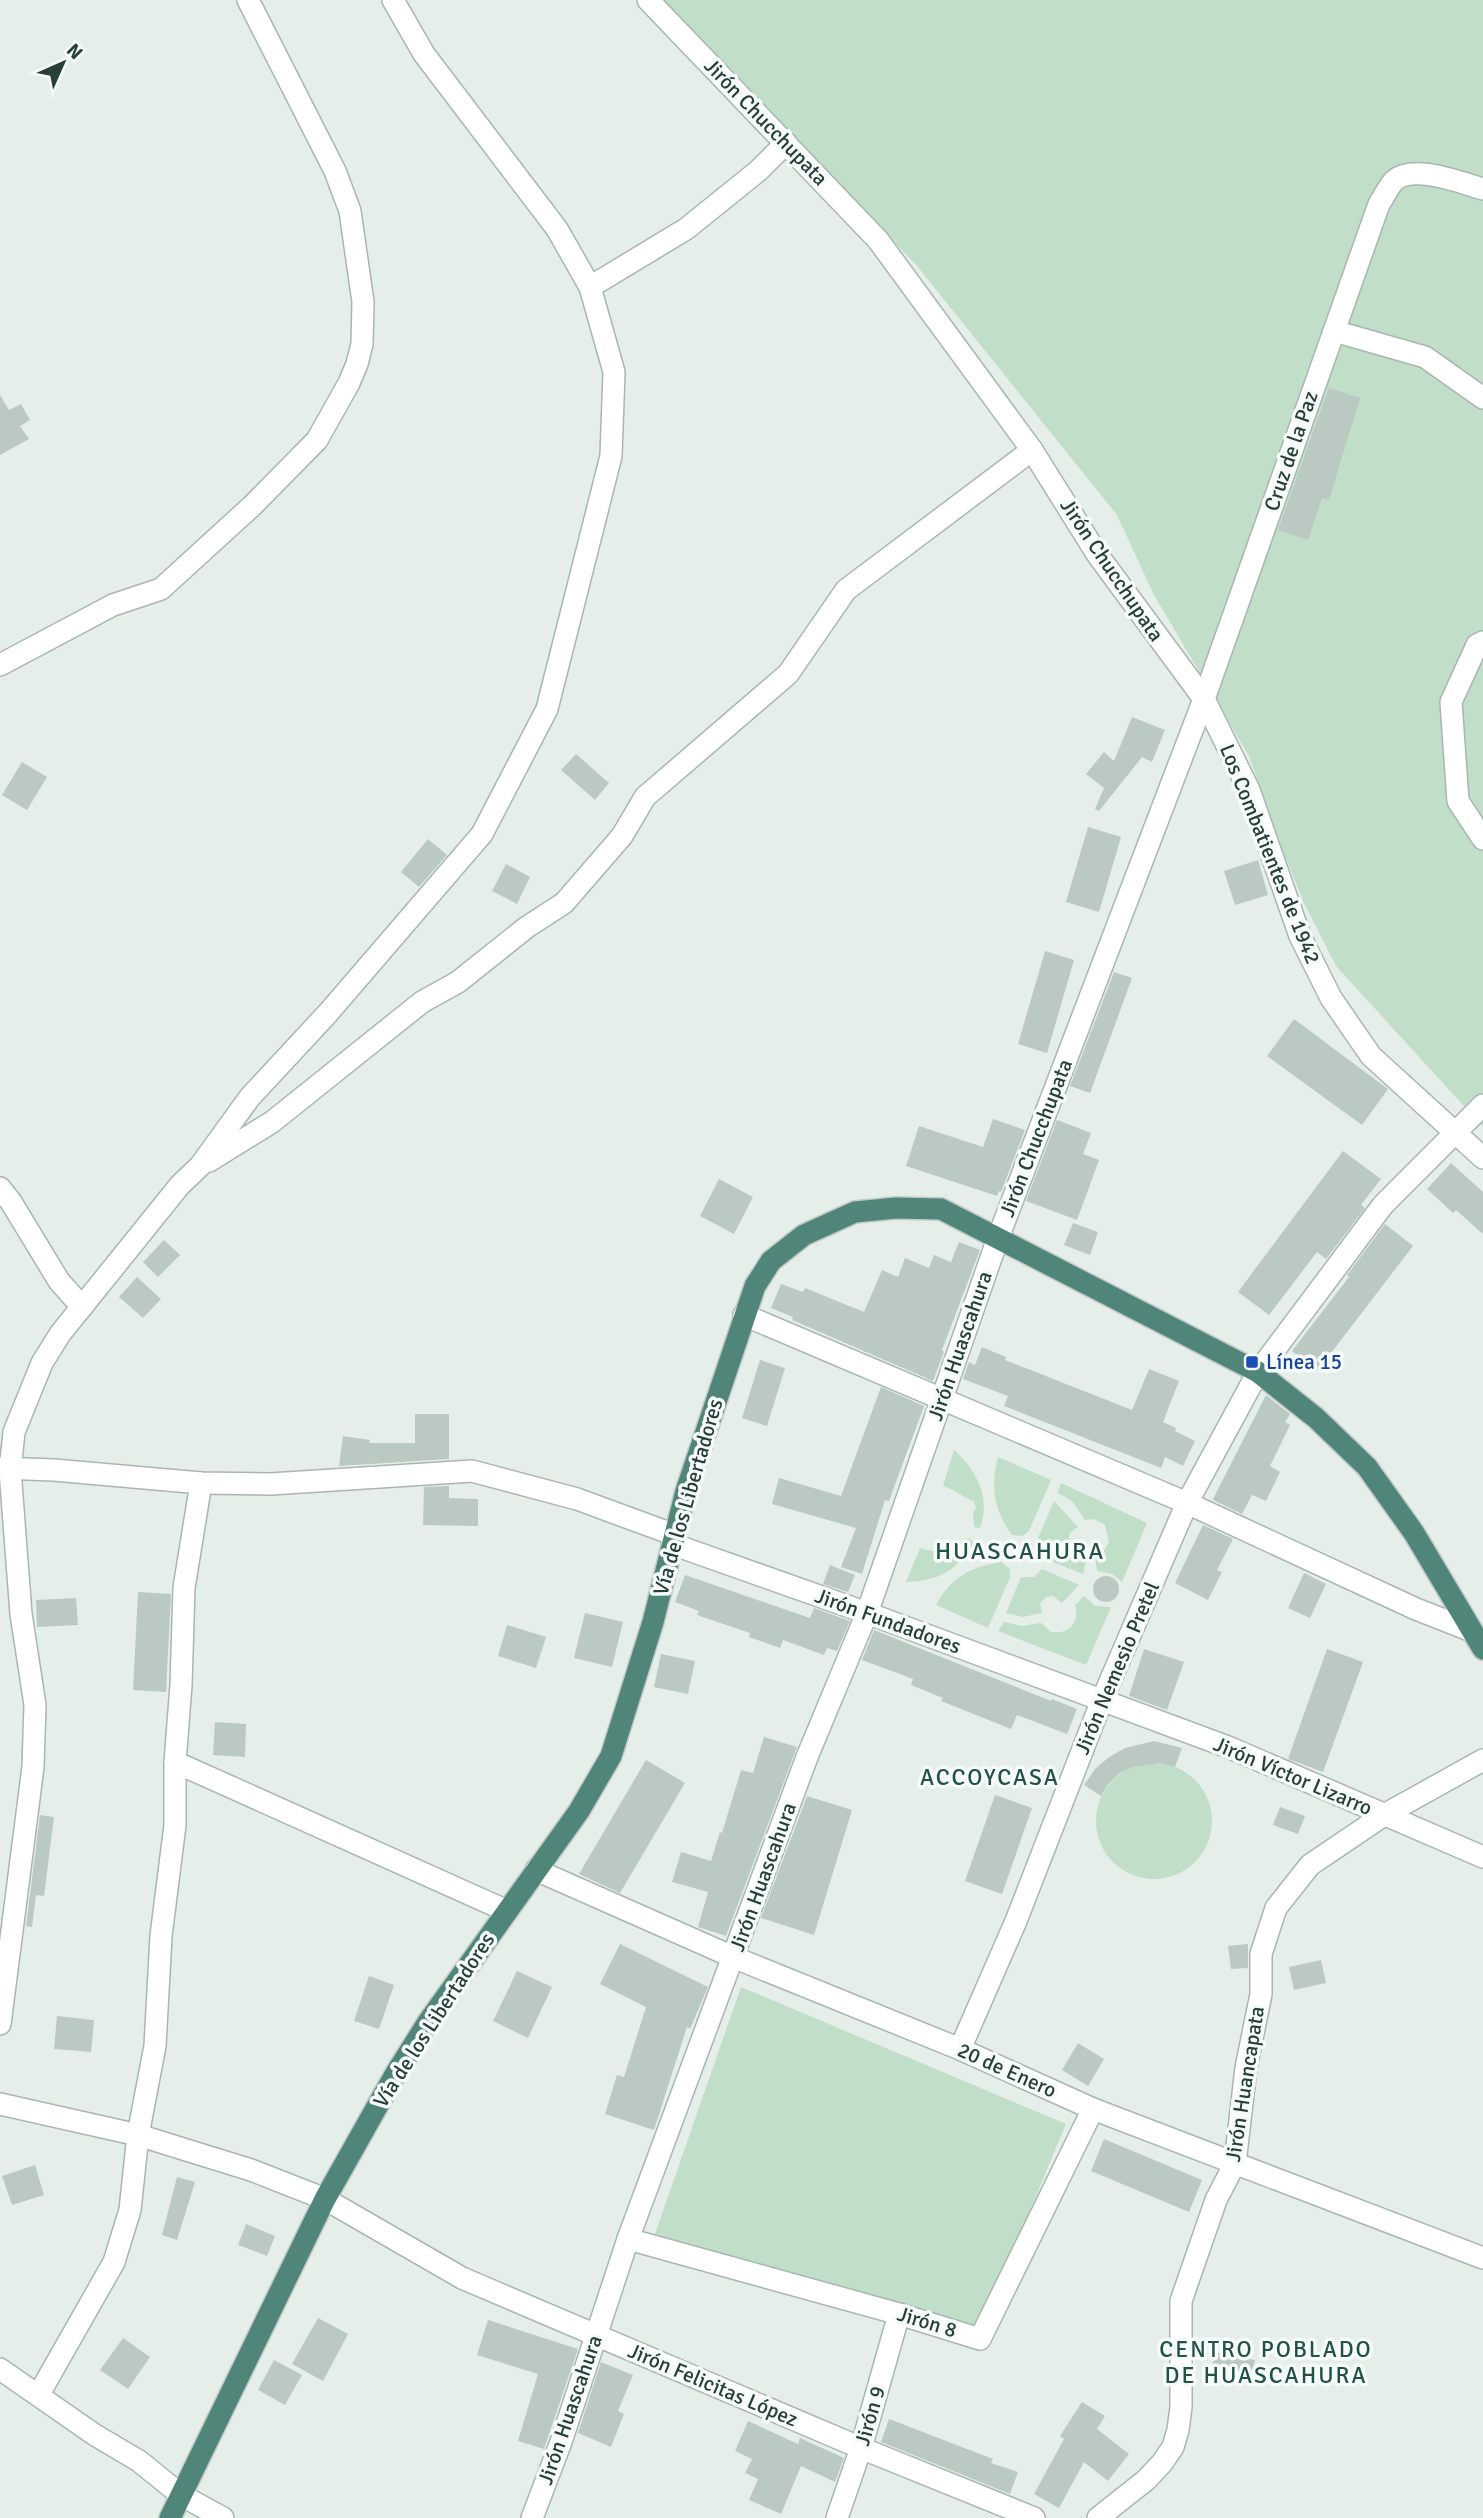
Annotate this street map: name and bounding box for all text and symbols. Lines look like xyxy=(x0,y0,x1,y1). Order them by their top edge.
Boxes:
north arrow xyxy=(28,28,98,98)
text: N xyxy=(61,39,87,65)
street label: Jirón Chucchupata xyxy=(699,53,833,191)
street label: Cruz de la Paz xyxy=(1258,388,1324,514)
street label: Jirón Chucchupata xyxy=(1054,493,1170,647)
street label: Los Combatientes de 1942 xyxy=(1214,740,1326,968)
street label: Jirón Chucchupata xyxy=(994,1055,1078,1221)
street label: Jirón Huascahura xyxy=(922,1268,998,1424)
place label: Línea 15 xyxy=(1266,1349,1342,1375)
marker: Línea 15 xyxy=(1244,1354,1260,1370)
street label: Vía de los Libertadores xyxy=(648,1396,728,1598)
district label: HUASCAHURA xyxy=(935,1536,1105,1566)
street label: Jirón Nemesio Pretel xyxy=(1069,1578,1165,1758)
street label: Jirón Fundadores xyxy=(811,1583,965,1659)
street label: Jirón Víctor Lizarro xyxy=(1210,1731,1376,1821)
district label: ACCOYCASA xyxy=(920,1763,1060,1792)
street label: Jirón Huascahura xyxy=(724,1799,802,1955)
street label: Vía de los Libertadores xyxy=(368,1928,500,2112)
street label: Jirón Huancapata xyxy=(1220,2004,1270,2164)
street label: 20 de Enero xyxy=(953,2037,1061,2103)
street label: Jirón 8 xyxy=(894,2301,960,2343)
street label: Jirón Huascahura xyxy=(532,2332,608,2488)
district label: CENTRO POBLADO DE HUASCAHURA xyxy=(1159,2335,1373,2390)
street label: Jirón Felicitas López xyxy=(624,2337,802,2433)
street label: Jirón 9 xyxy=(849,2383,891,2449)

